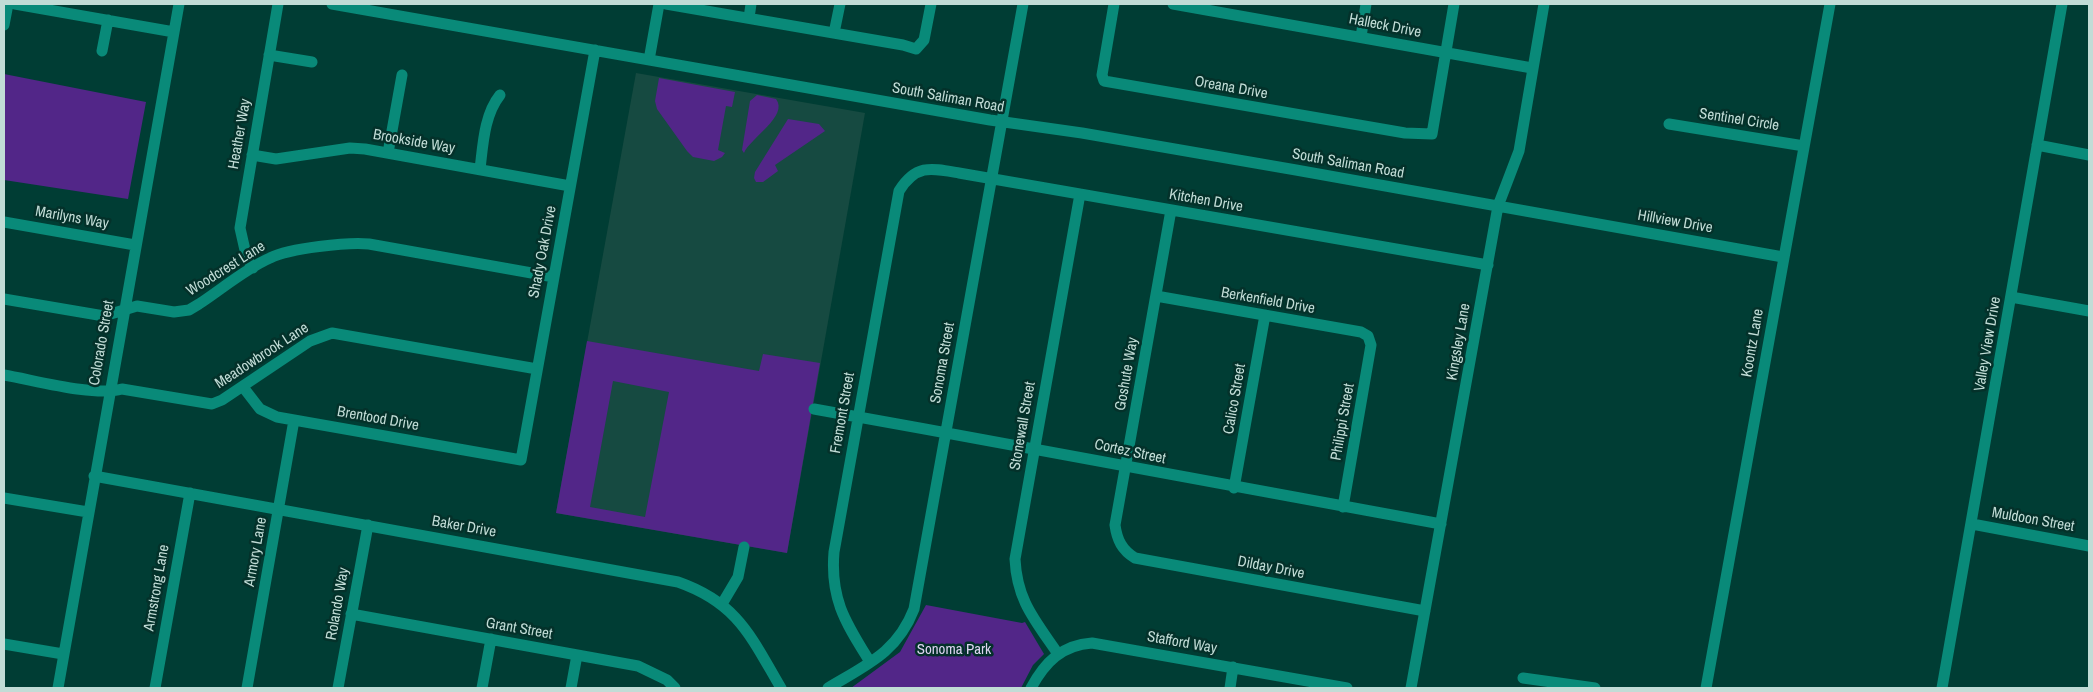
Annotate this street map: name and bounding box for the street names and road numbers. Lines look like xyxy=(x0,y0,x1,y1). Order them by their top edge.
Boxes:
street label: Halleck Drive xyxy=(1347,10,1423,42)
street label: Oreana Drive xyxy=(1193,73,1269,103)
street label: South Saliman Road xyxy=(891,79,1005,117)
street label: Heather Way xyxy=(225,97,255,171)
street label: Sentinel Circle xyxy=(1698,105,1780,135)
street label: Brookside Way xyxy=(372,126,456,158)
street label: South Saliman Road xyxy=(1291,145,1405,183)
street label: Kitchen Drive xyxy=(1168,186,1244,216)
street label: Marilyns Way xyxy=(34,203,110,233)
street label: Shady Oak Drive xyxy=(525,204,561,300)
street label: Hillview Drive xyxy=(1636,207,1714,237)
street label: Woodcrest Lane xyxy=(183,238,269,300)
street label: Berkenfield Drive xyxy=(1220,284,1316,318)
street label: Valley View Drive xyxy=(1971,295,2005,393)
street label: Colorado Street xyxy=(86,299,118,387)
street label: Kingsley Lane xyxy=(1443,302,1475,382)
street label: Koontz Lane xyxy=(1738,307,1768,379)
street label: Meadowbrook Lane xyxy=(212,319,312,393)
street label: Sonoma Street xyxy=(927,321,959,405)
street label: Goshute Way xyxy=(1112,336,1142,412)
street label: Calico Street xyxy=(1220,362,1250,436)
street label: Fremont Street xyxy=(827,371,859,455)
street label: Stonewall Street xyxy=(1006,380,1040,472)
street label: Philippi Street xyxy=(1327,382,1359,462)
street label: Brentood Drive xyxy=(336,403,420,435)
street label: Cortez Street xyxy=(1093,436,1167,468)
street label: Muldoon Street xyxy=(1990,504,2076,536)
street label: Baker Drive xyxy=(430,512,498,542)
street label: Armory Lane xyxy=(241,516,271,588)
street label: Armstrong Lane xyxy=(141,543,173,633)
street label: Dilday Drive xyxy=(1236,553,1306,583)
street label: Rolando Way xyxy=(323,566,353,642)
street label: Grant Street xyxy=(484,614,554,644)
street label: Stafford Way xyxy=(1146,628,1218,658)

